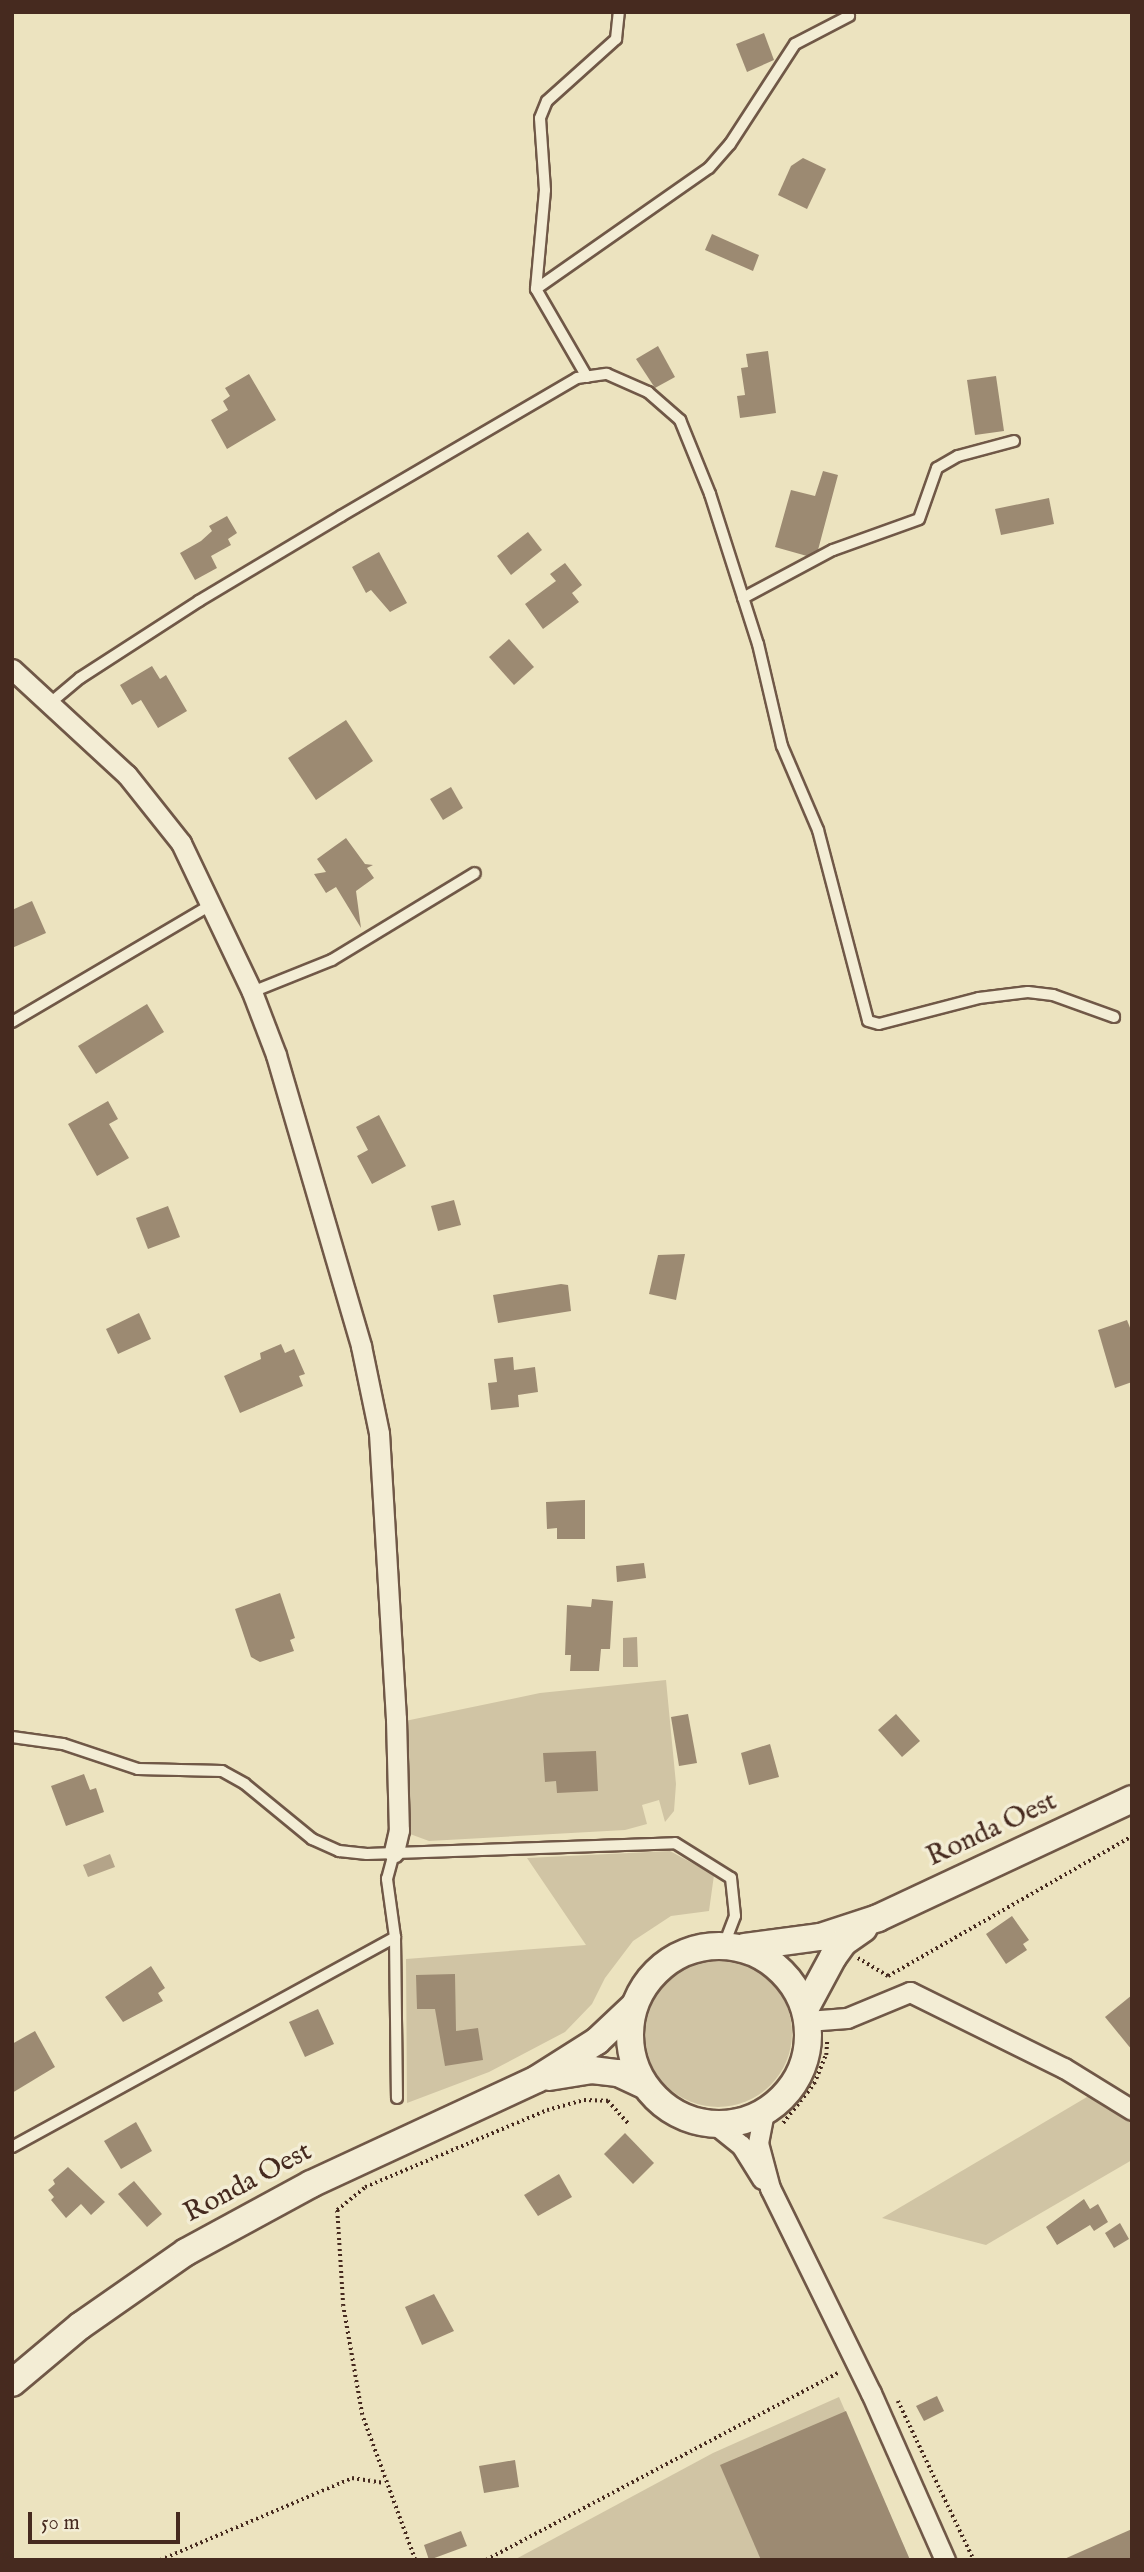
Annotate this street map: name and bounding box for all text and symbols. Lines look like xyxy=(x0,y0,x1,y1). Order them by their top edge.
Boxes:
street label: Ronda Oest xyxy=(922,1785,1062,1875)
street label: Ronda Oest xyxy=(178,2135,318,2231)
scale bar xyxy=(32,2498,184,2542)
text: 50 m xyxy=(41,2510,80,2537)

